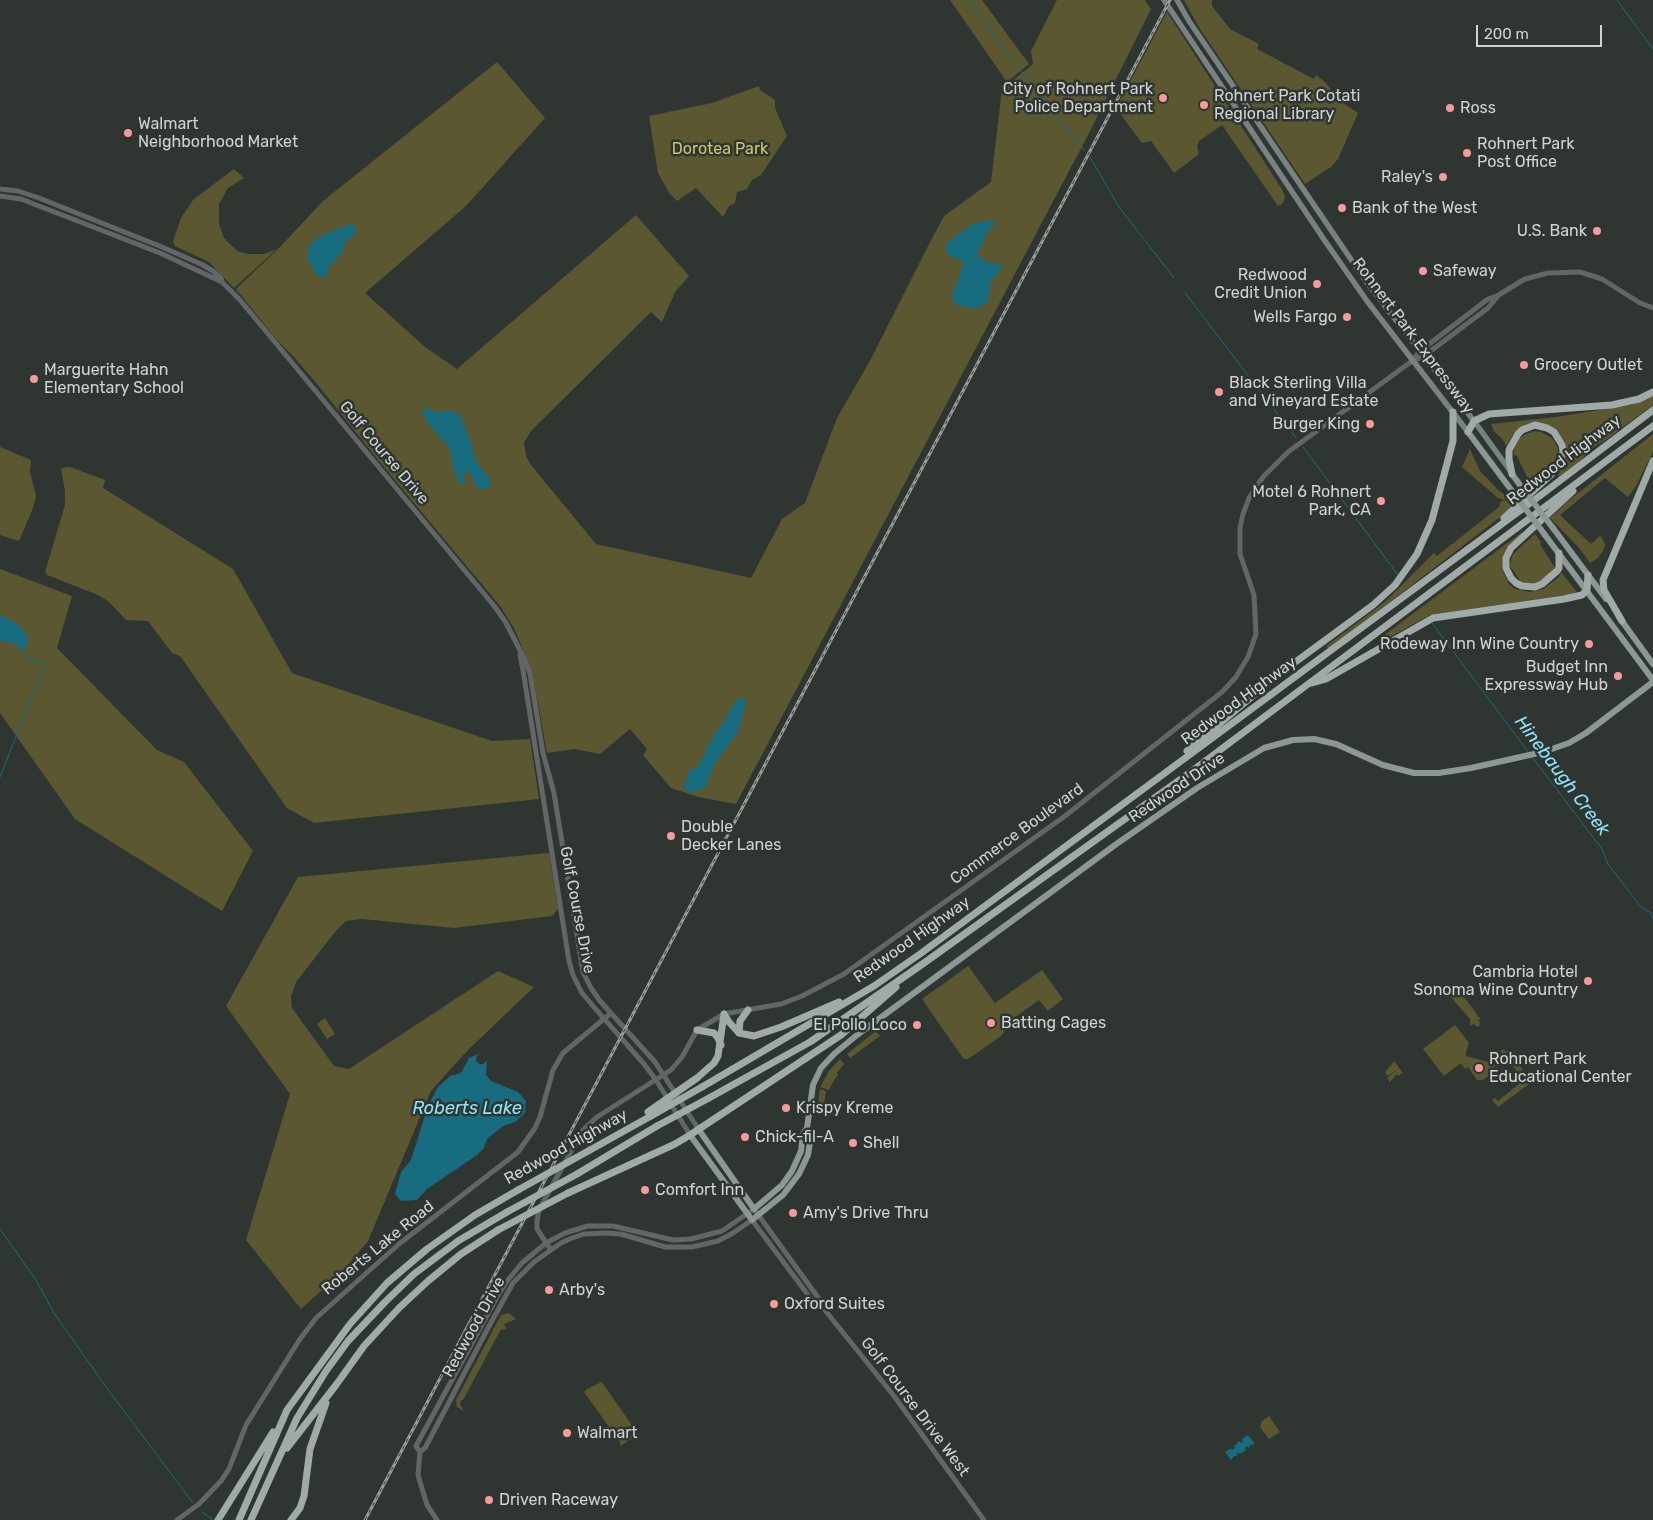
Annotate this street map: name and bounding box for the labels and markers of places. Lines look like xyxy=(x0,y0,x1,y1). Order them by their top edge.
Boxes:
place label: City of Rohnert Park Police Department xyxy=(1003,79,1153,117)
place label: Rohnert Park Cotati Regional Library xyxy=(1214,86,1360,124)
marker: City of Rohnert Park Police Department xyxy=(1157,92,1169,104)
place label: Ross xyxy=(1460,98,1496,118)
marker: Rohnert Park Cotati Regional Library xyxy=(1198,99,1210,111)
marker: Ross xyxy=(1444,102,1456,114)
place label: Walmart Neighborhood Market xyxy=(138,114,298,152)
marker: Walmart Neighborhood Market xyxy=(122,127,134,139)
place label: Rohnert Park Post Office xyxy=(1477,134,1575,172)
marker: Rohnert Park Post Office xyxy=(1461,147,1473,159)
place label: Raley's xyxy=(1381,167,1433,187)
marker: Raley's xyxy=(1437,171,1449,183)
place label: Bank of the West xyxy=(1352,198,1477,218)
marker: Bank of the West xyxy=(1336,202,1348,214)
place label: U.S. Bank xyxy=(1517,221,1587,241)
marker: U.S. Bank xyxy=(1591,225,1603,237)
place label: Safeway xyxy=(1433,261,1497,281)
place label: Redwood Credit Union xyxy=(1214,265,1307,303)
marker: Safeway xyxy=(1417,265,1429,277)
marker: Redwood Credit Union xyxy=(1311,278,1323,290)
place label: Wells Fargo xyxy=(1253,307,1337,327)
marker: Wells Fargo xyxy=(1341,311,1353,323)
place label: Grocery Outlet xyxy=(1534,355,1642,375)
marker: Grocery Outlet xyxy=(1518,359,1530,371)
place label: Marguerite Hahn Elementary School xyxy=(44,360,184,398)
marker: Marguerite Hahn Elementary School xyxy=(28,373,40,385)
place label: Black Sterling Villa and Vineyard Estate xyxy=(1229,373,1378,411)
marker: Black Sterling Villa and Vineyard Estate xyxy=(1213,386,1225,398)
place label: Burger King xyxy=(1273,414,1360,434)
marker: Burger King xyxy=(1364,418,1376,430)
place label: Motel 6 Rohnert Park, CA xyxy=(1252,482,1371,520)
marker: Motel 6 Rohnert Park, CA xyxy=(1375,495,1387,507)
place label: Rodeway Inn Wine Country xyxy=(1380,634,1579,654)
marker: Rodeway Inn Wine Country xyxy=(1583,638,1595,650)
place label: Budget Inn Expressway Hub xyxy=(1485,657,1608,695)
marker: Budget Inn Expressway Hub xyxy=(1612,670,1624,682)
place label: Double Decker Lanes xyxy=(681,817,781,855)
marker: Double Decker Lanes xyxy=(665,830,677,842)
place label: Cambria Hotel Sonoma Wine Country xyxy=(1414,962,1578,1000)
marker: Cambria Hotel Sonoma Wine Country xyxy=(1582,975,1594,987)
place label: Batting Cages xyxy=(1001,1013,1106,1033)
place label: El Pollo Loco xyxy=(813,1015,907,1035)
marker: Batting Cages xyxy=(985,1017,997,1029)
marker: El Pollo Loco xyxy=(911,1019,923,1031)
place label: Rohnert Park Educational Center xyxy=(1489,1049,1631,1087)
marker: Rohnert Park Educational Center xyxy=(1473,1062,1485,1074)
place label: Krispy Kreme xyxy=(796,1098,893,1118)
marker: Krispy Kreme xyxy=(780,1102,792,1114)
place label: Chick-fil-A xyxy=(755,1127,834,1147)
marker: Chick-fil-A xyxy=(739,1131,751,1143)
place label: Shell xyxy=(863,1133,899,1153)
marker: Shell xyxy=(847,1137,859,1149)
place label: Comfort Inn xyxy=(655,1180,744,1200)
marker: Comfort Inn xyxy=(639,1184,651,1196)
place label: Amy's Drive Thru xyxy=(803,1203,929,1223)
marker: Amy's Drive Thru xyxy=(787,1207,799,1219)
place label: Arby's xyxy=(559,1280,605,1300)
marker: Arby's xyxy=(543,1284,555,1296)
place label: Oxford Suites xyxy=(784,1294,885,1314)
marker: Oxford Suites xyxy=(768,1298,780,1310)
place label: Walmart xyxy=(577,1423,638,1443)
marker: Walmart xyxy=(561,1427,573,1439)
place label: Driven Raceway xyxy=(499,1490,618,1510)
marker: Driven Raceway xyxy=(483,1494,495,1506)

